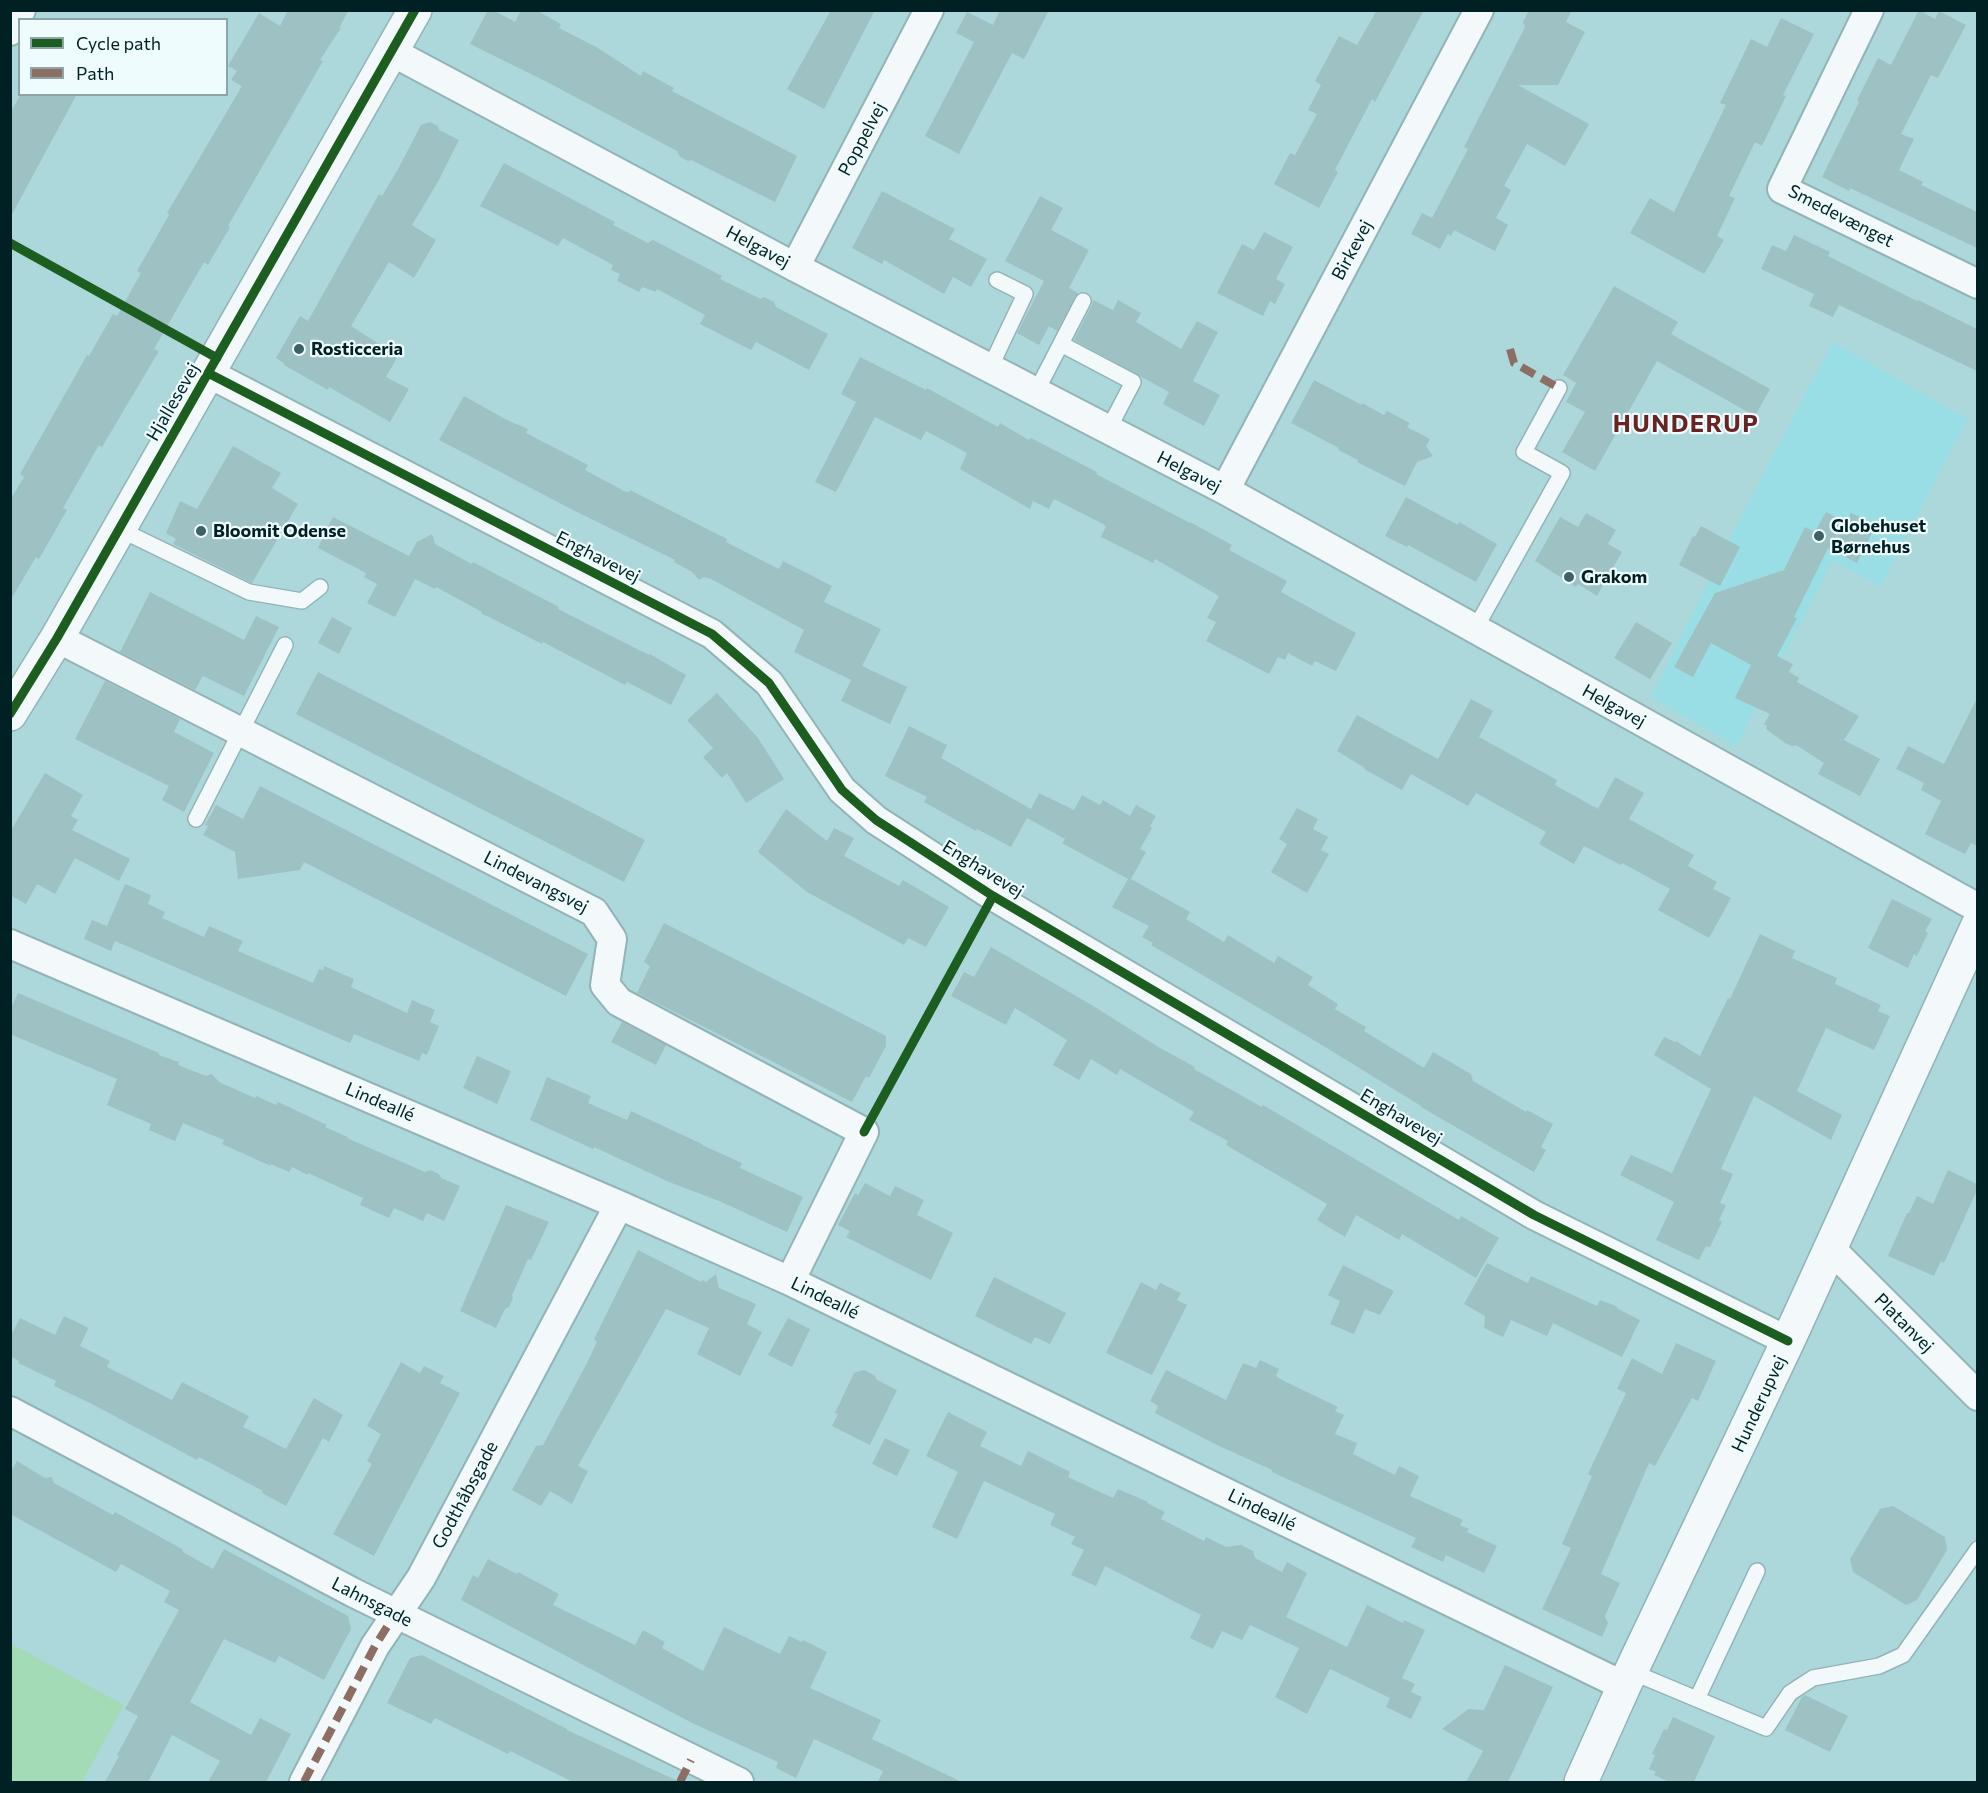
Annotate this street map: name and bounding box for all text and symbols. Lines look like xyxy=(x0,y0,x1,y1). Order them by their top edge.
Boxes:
legend xyxy=(18,18,228,96)
text: Cycle path xyxy=(76,32,161,54)
text: Path xyxy=(76,62,114,84)
street label: Poppelvej xyxy=(834,99,890,179)
street label: Smedevænget xyxy=(1785,180,1897,252)
street label: Birkevej xyxy=(1327,216,1377,284)
street label: Helgavej xyxy=(722,221,794,273)
place label: Rosticceria xyxy=(311,338,403,360)
marker: Rosticceria xyxy=(292,342,306,356)
street label: Hjallesevej xyxy=(142,359,204,445)
district label: HUNDERUP xyxy=(1613,410,1759,438)
street label: Helgavej xyxy=(1153,447,1225,497)
place label: Globehuset Børnehus xyxy=(1831,515,1926,558)
place label: Bloomit Odense xyxy=(213,520,346,542)
marker: Bloomit Odense xyxy=(194,524,208,538)
street label: Enghavevej xyxy=(552,527,644,587)
marker: Globehuset Børnehus xyxy=(1812,529,1826,543)
place label: Grakom xyxy=(1581,566,1647,588)
marker: Grakom xyxy=(1562,570,1576,584)
street label: Helgavej xyxy=(1578,680,1650,732)
street label: Enghavevej xyxy=(938,836,1028,902)
street label: Lindevangsvej xyxy=(480,846,592,918)
street label: Lindeallé xyxy=(342,1078,418,1126)
street label: Enghavevej xyxy=(1356,1084,1446,1150)
street label: Lindeallé xyxy=(787,1272,863,1324)
street label: Platanvej xyxy=(1870,1289,1938,1357)
street label: Hunderupvej xyxy=(1727,1352,1791,1456)
street label: Godthåbsgade xyxy=(428,1437,502,1553)
street label: Lindeallé xyxy=(1224,1484,1300,1536)
street label: Lahnsgade xyxy=(328,1573,416,1631)

